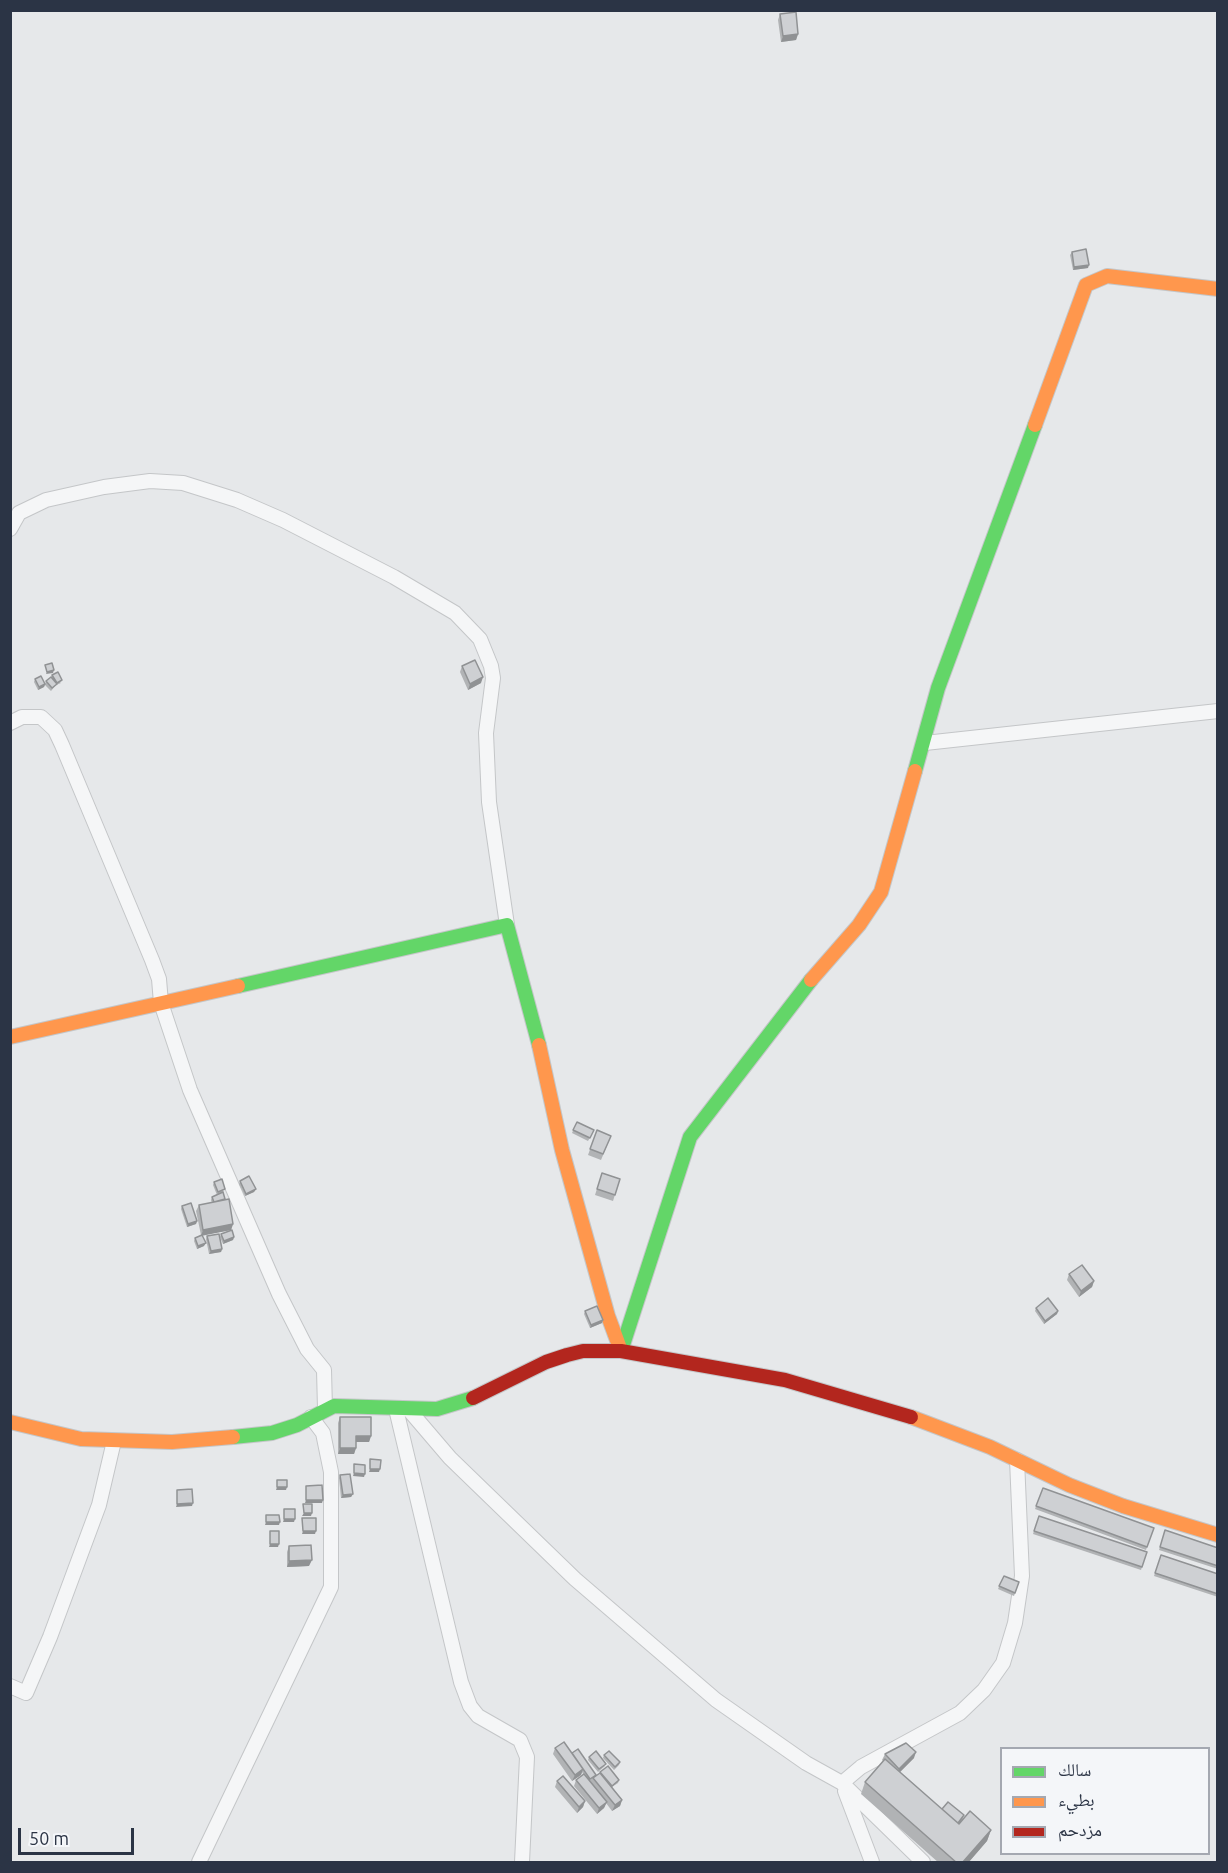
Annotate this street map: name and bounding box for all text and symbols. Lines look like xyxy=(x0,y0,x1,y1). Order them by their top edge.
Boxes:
legend xyxy=(1000,1747,1210,1855)
text: سالك xyxy=(1058,1759,1091,1779)
text: بطيء xyxy=(1058,1789,1095,1809)
scale bar xyxy=(21,1816,136,1854)
text: مزدحم xyxy=(1058,1819,1102,1839)
text: 50 m xyxy=(29,1828,69,1848)

